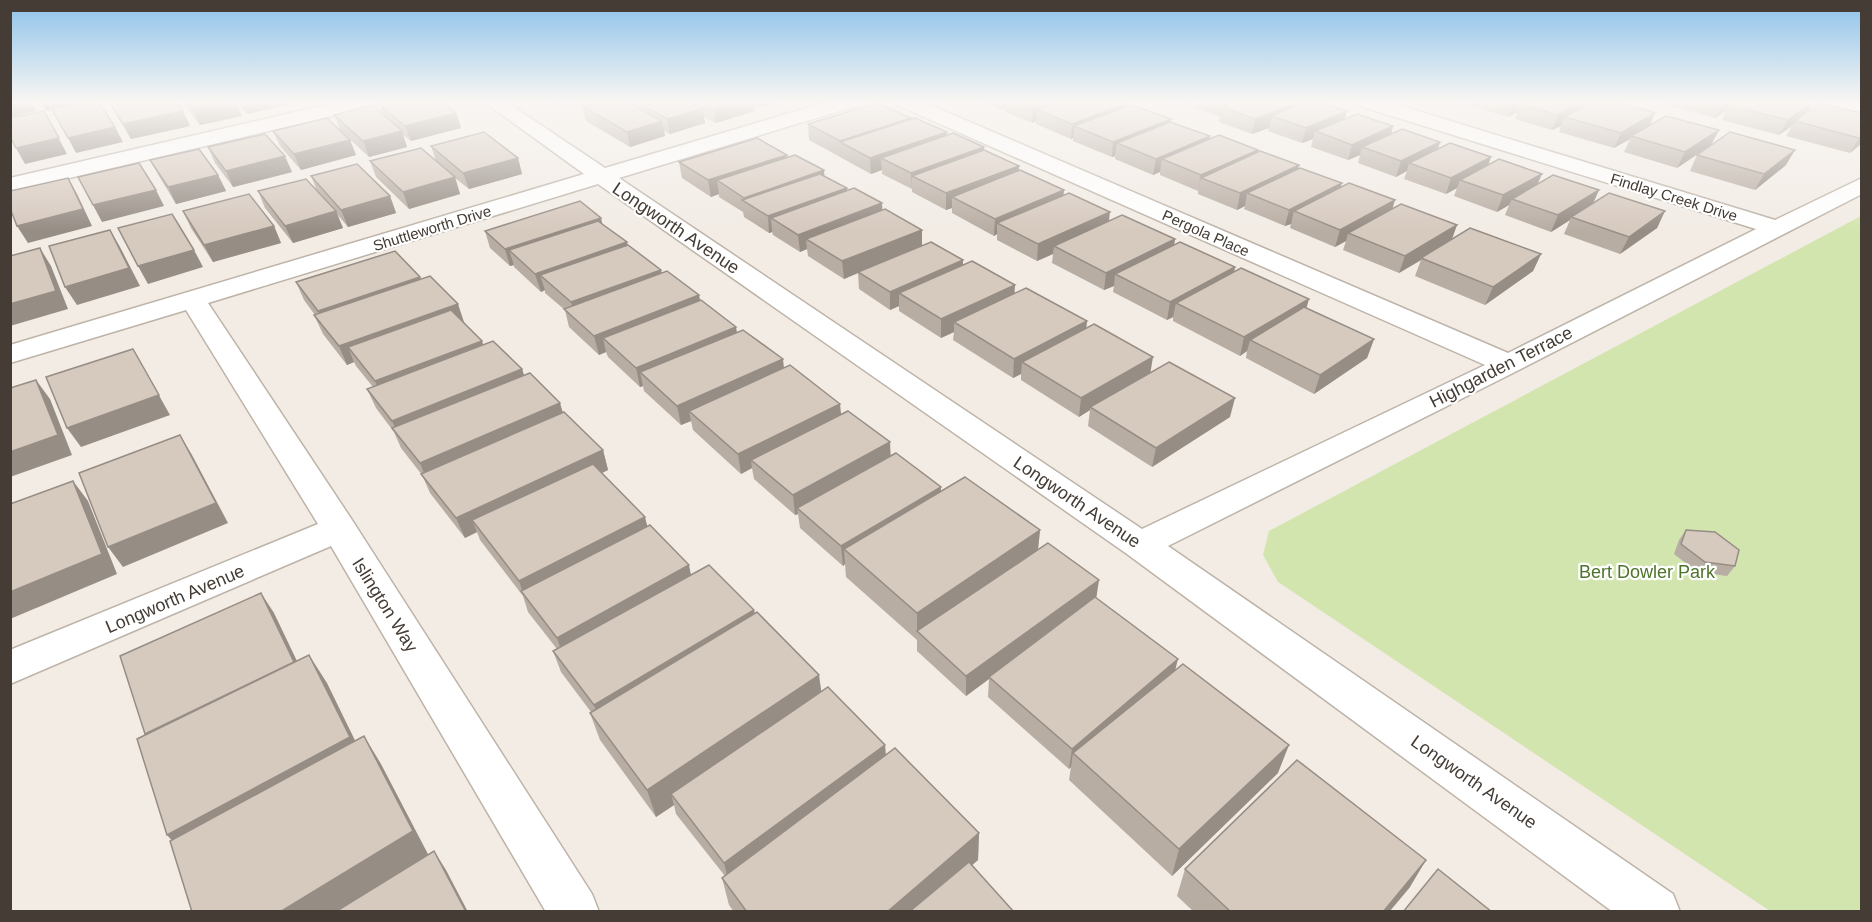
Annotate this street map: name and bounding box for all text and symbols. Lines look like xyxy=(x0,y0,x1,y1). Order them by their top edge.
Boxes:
street label: Findlay Creek Drive xyxy=(1609,170,1739,224)
street label: Longworth Avenue xyxy=(609,178,743,278)
street label: Shuttleworth Drive xyxy=(371,202,493,254)
street label: Pergola Place xyxy=(1160,206,1252,260)
street label: Highgarden Terrace xyxy=(1426,322,1576,412)
street label: Longworth Avenue xyxy=(1010,452,1144,552)
street label: Islington Way xyxy=(348,554,422,656)
street label: Longworth Avenue xyxy=(103,561,247,637)
park label: Bert Dowler Park xyxy=(1579,562,1716,582)
street label: Longworth Avenue xyxy=(1407,731,1541,833)

